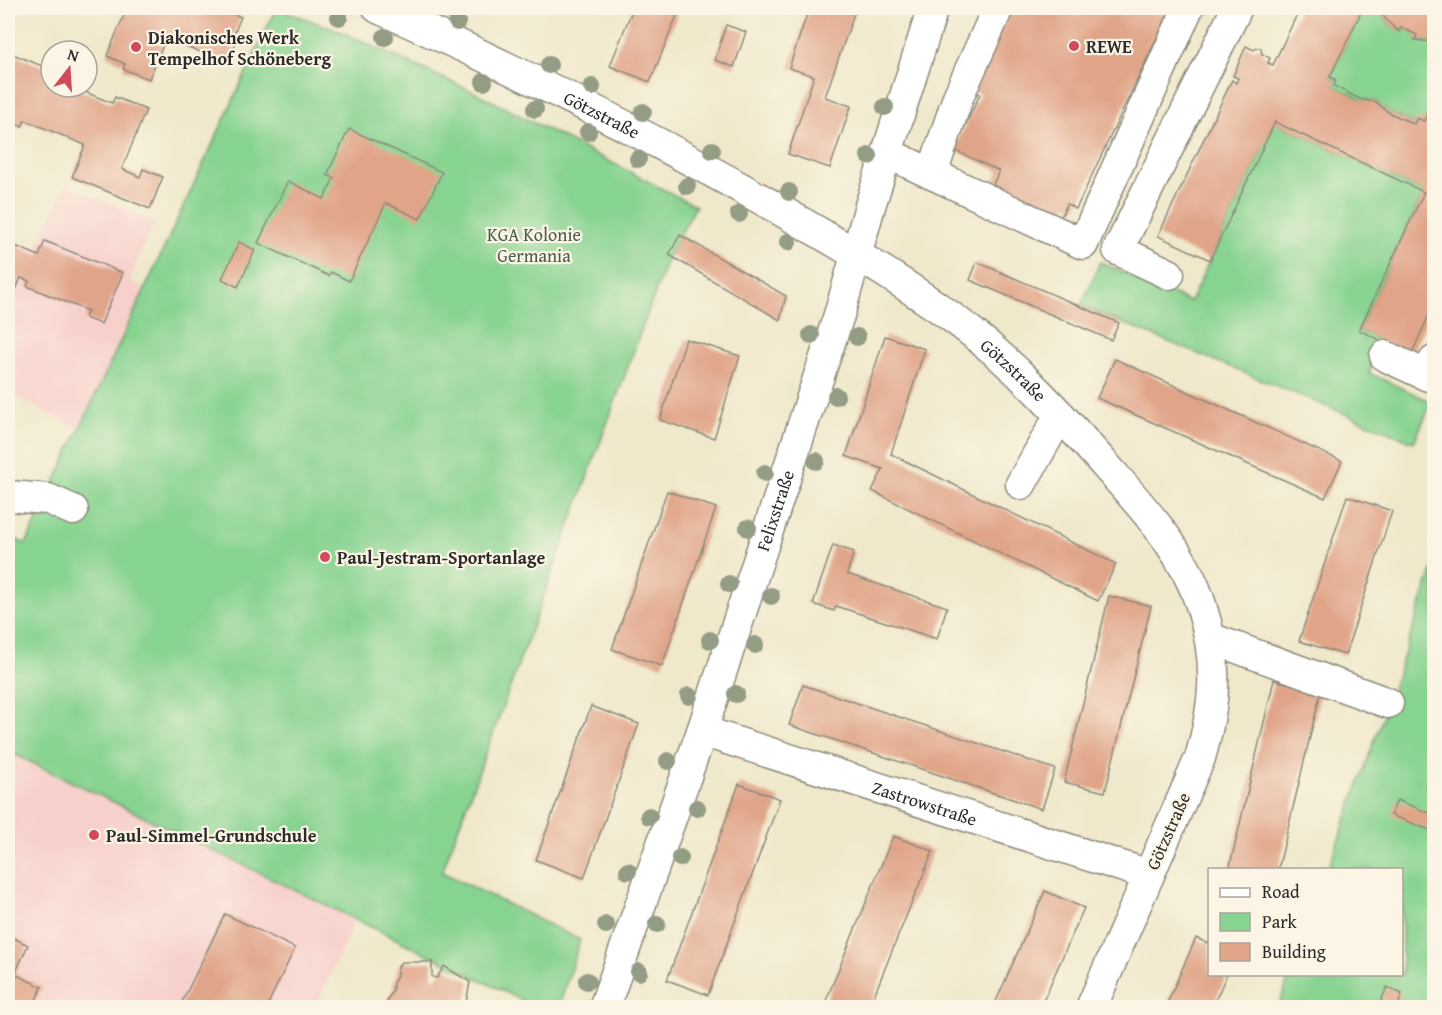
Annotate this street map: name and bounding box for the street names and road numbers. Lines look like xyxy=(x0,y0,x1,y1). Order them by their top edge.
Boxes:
street label: Götzstraße xyxy=(559,84,645,145)
street label: Götzstraße xyxy=(975,331,1053,407)
street label: Felixstraße xyxy=(749,466,801,555)
street label: Zastrowstraße xyxy=(869,773,981,832)
street label: Götzstraße xyxy=(1139,788,1197,874)

